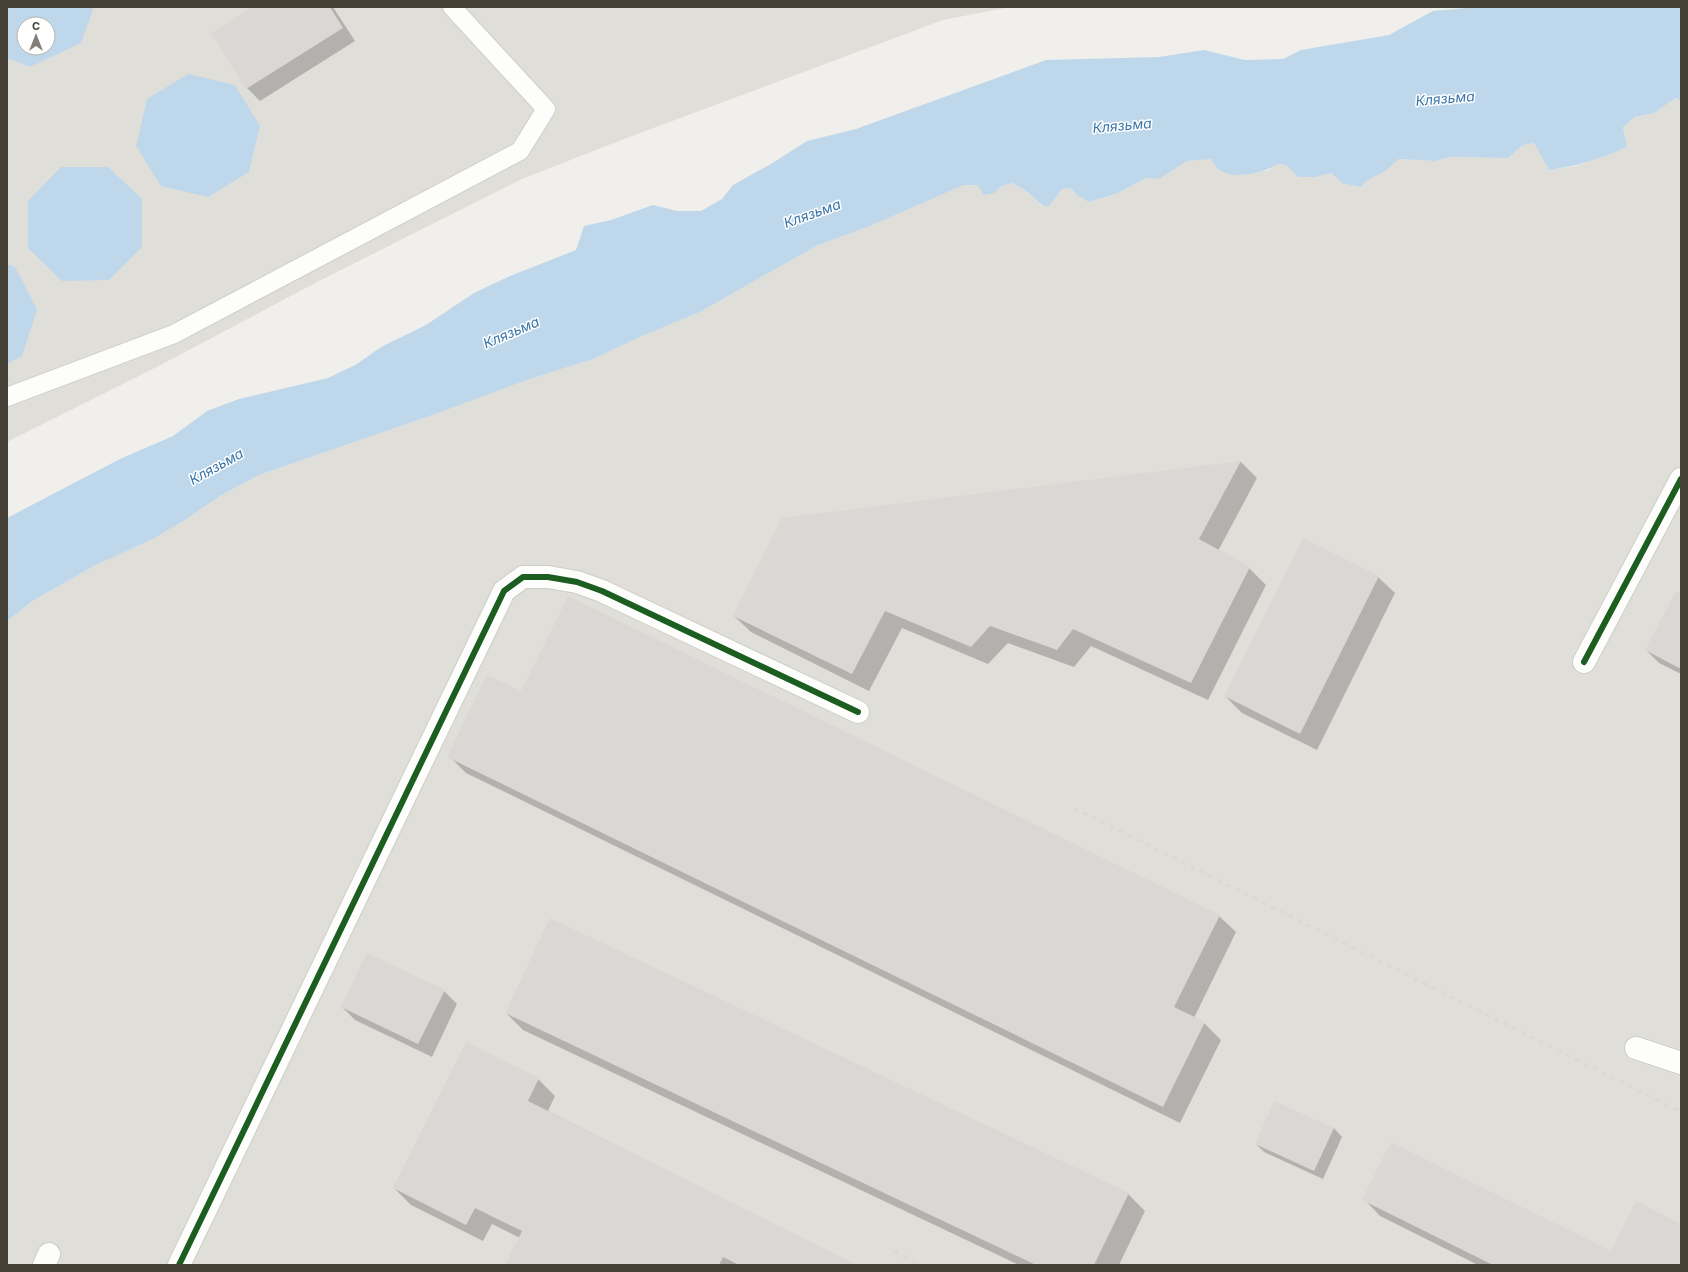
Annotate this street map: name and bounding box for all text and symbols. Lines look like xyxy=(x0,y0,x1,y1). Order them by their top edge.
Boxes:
north arrow xyxy=(16,16,56,56)
text: С xyxy=(32,19,40,33)
water label: Клязьма xyxy=(1415,87,1476,109)
water label: Клязьма xyxy=(1092,114,1153,136)
water label: Клязьма xyxy=(781,195,843,231)
water label: Клязьма xyxy=(480,312,542,351)
water label: Клязьма xyxy=(186,444,246,488)

